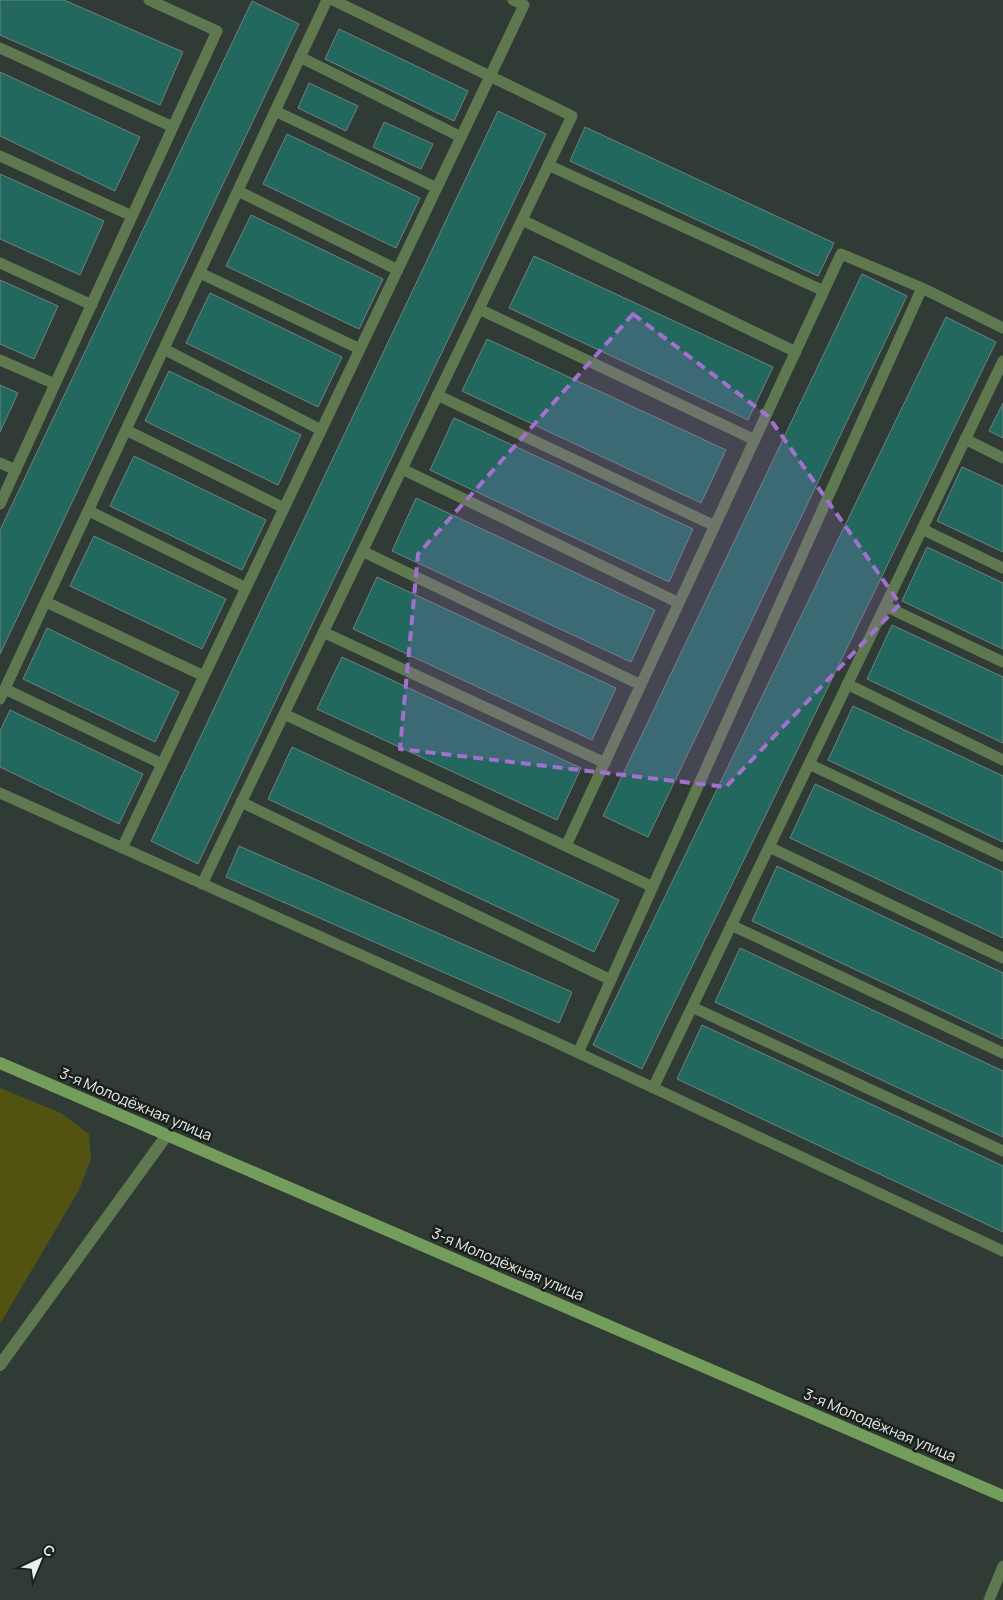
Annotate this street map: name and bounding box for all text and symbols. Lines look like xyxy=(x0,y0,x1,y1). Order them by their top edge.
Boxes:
street label: 3-я Молодёжная улица xyxy=(57,1062,215,1146)
street label: 3-я Молодёжная улица xyxy=(429,1222,587,1306)
street label: 3-я Молодёжная улица xyxy=(801,1383,959,1467)
north arrow xyxy=(15,1535,65,1585)
text: С xyxy=(39,1540,60,1561)

